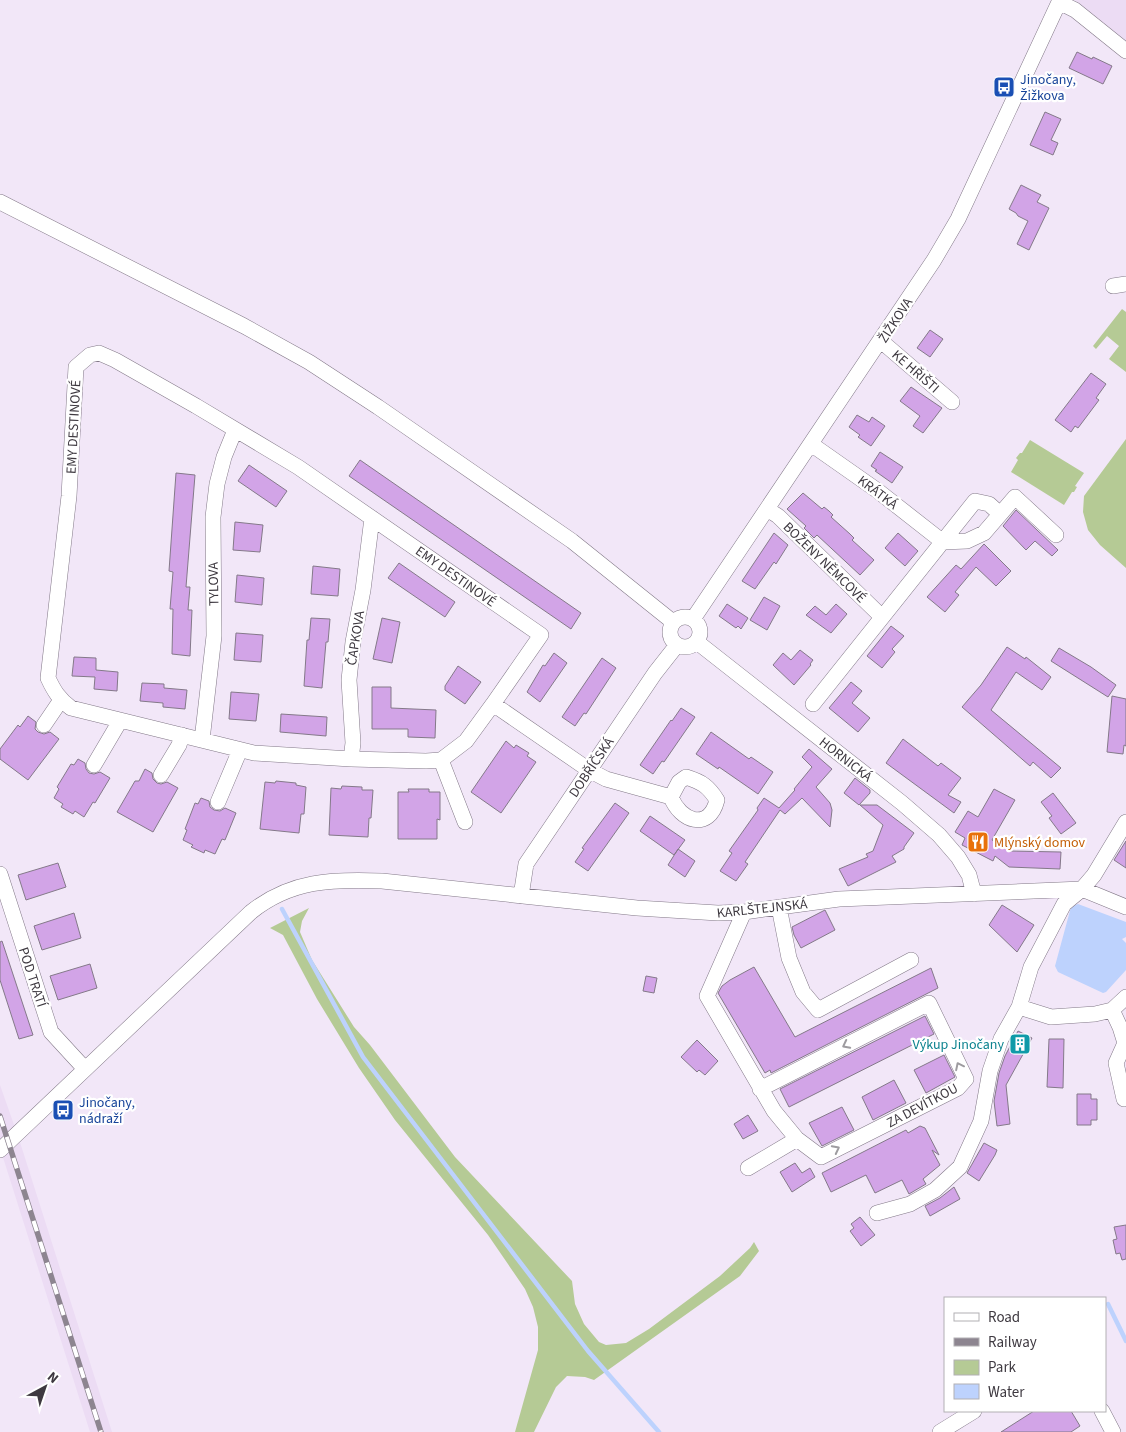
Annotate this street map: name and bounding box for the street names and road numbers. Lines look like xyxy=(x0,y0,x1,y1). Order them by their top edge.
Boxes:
street label: ŽIŽKOVA xyxy=(874,294,918,347)
street label: KE HŘIŠTI xyxy=(887,345,944,398)
street label: EMY DESTINOVÉ xyxy=(62,379,86,475)
street label: KRÁTKÁ xyxy=(853,471,902,515)
street label: BOŽENY NĚMCOVÉ xyxy=(778,518,870,608)
street label: EMY DESTINOVÉ xyxy=(411,542,500,612)
street label: TYLOVA xyxy=(204,561,224,606)
street label: ČAPKOVA xyxy=(342,609,370,667)
street label: DOBŘÍČSKÁ xyxy=(564,733,619,802)
street label: HORNICKÁ xyxy=(815,733,877,787)
street label: KARLŠTEJNSKÁ xyxy=(716,894,809,924)
street label: POD TRATÍ xyxy=(13,945,52,1011)
street label: ZA DEVÍTKOU xyxy=(883,1079,962,1133)

